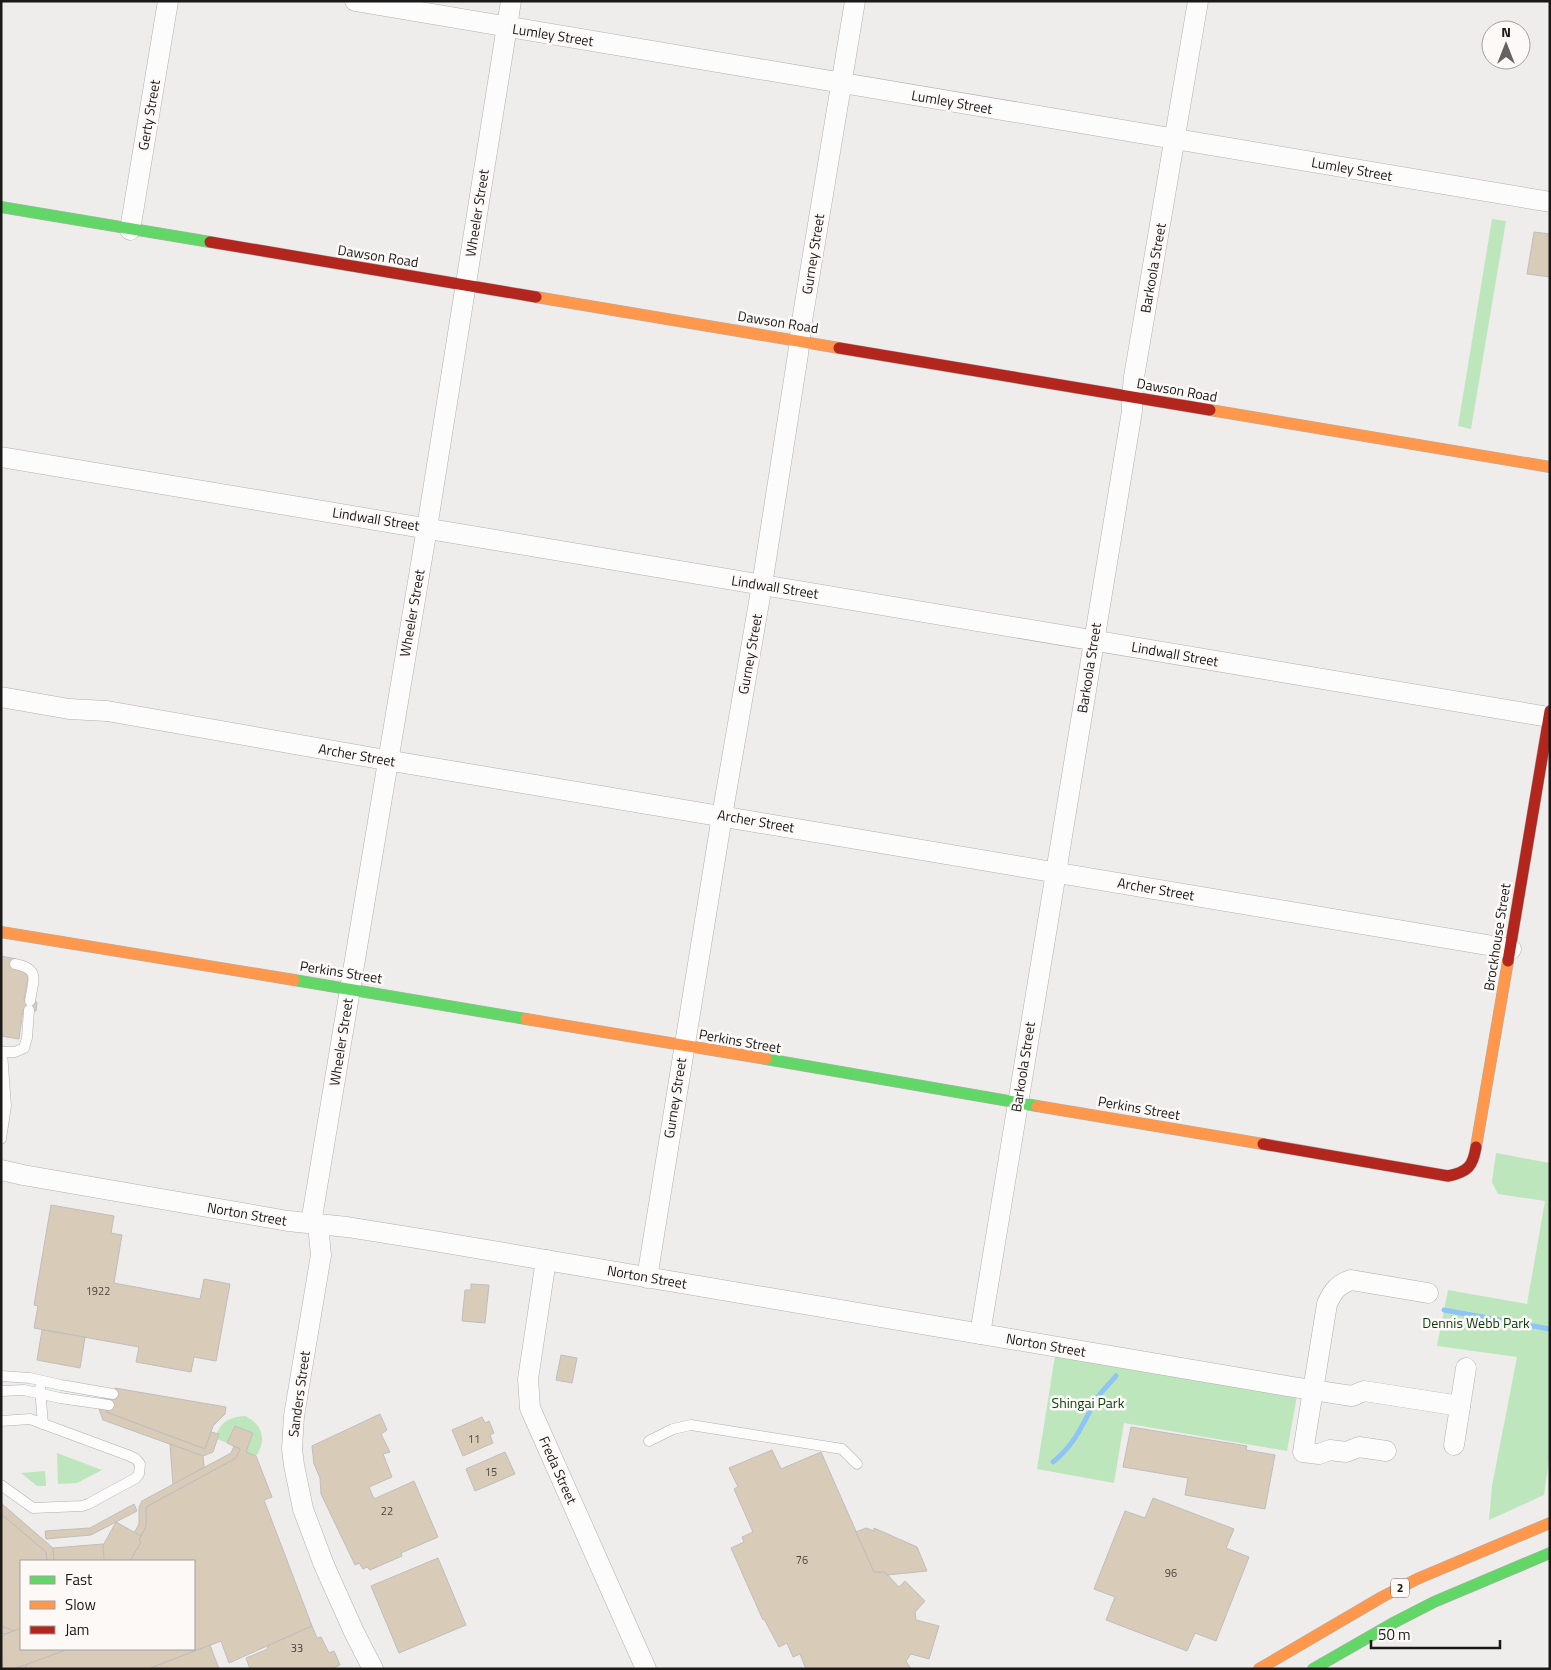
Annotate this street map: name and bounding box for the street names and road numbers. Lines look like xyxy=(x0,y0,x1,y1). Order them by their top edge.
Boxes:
street label: Lumley Street xyxy=(511,18,595,51)
street label: Gerty Street xyxy=(132,78,165,152)
street label: Lumley Street xyxy=(910,84,994,119)
street label: Lumley Street xyxy=(1310,151,1394,186)
street label: Wheeler Street xyxy=(459,168,494,258)
street label: Gurney Street xyxy=(796,212,829,296)
street label: Barkoola Street xyxy=(1134,221,1171,315)
street label: Dawson Road xyxy=(336,239,420,272)
street label: Dawson Road xyxy=(736,305,820,338)
street label: Dawson Road xyxy=(1135,372,1219,407)
street label: Lindwall Street xyxy=(331,501,421,536)
street label: Wheeler Street xyxy=(393,567,430,658)
street label: Lindwall Street xyxy=(730,569,820,604)
street label: Gurney Street xyxy=(732,612,767,696)
street label: Barkoola Street xyxy=(1071,621,1106,715)
street label: Lindwall Street xyxy=(1130,636,1220,671)
street label: Archer Street xyxy=(317,737,397,772)
street label: Archer Street xyxy=(716,803,796,838)
street label: Archer Street xyxy=(1116,871,1196,906)
street label: Brockhouse Street xyxy=(1478,882,1515,992)
street label: Perkins Street xyxy=(298,955,384,988)
street label: Wheeler Street xyxy=(323,997,358,1087)
street label: Barkoola Street xyxy=(1005,1020,1040,1114)
street label: Perkins Street xyxy=(697,1023,783,1058)
street label: Gurney Street xyxy=(658,1056,691,1140)
street label: Perkins Street xyxy=(1096,1090,1182,1125)
street label: Norton Street xyxy=(206,1196,289,1231)
street label: Norton Street xyxy=(606,1259,689,1294)
street label: Norton Street xyxy=(1005,1327,1088,1362)
street label: Sanders Street xyxy=(282,1349,315,1439)
street label: Freda Street xyxy=(534,1432,583,1507)
road number: 2 xyxy=(1391,1579,1409,1598)

